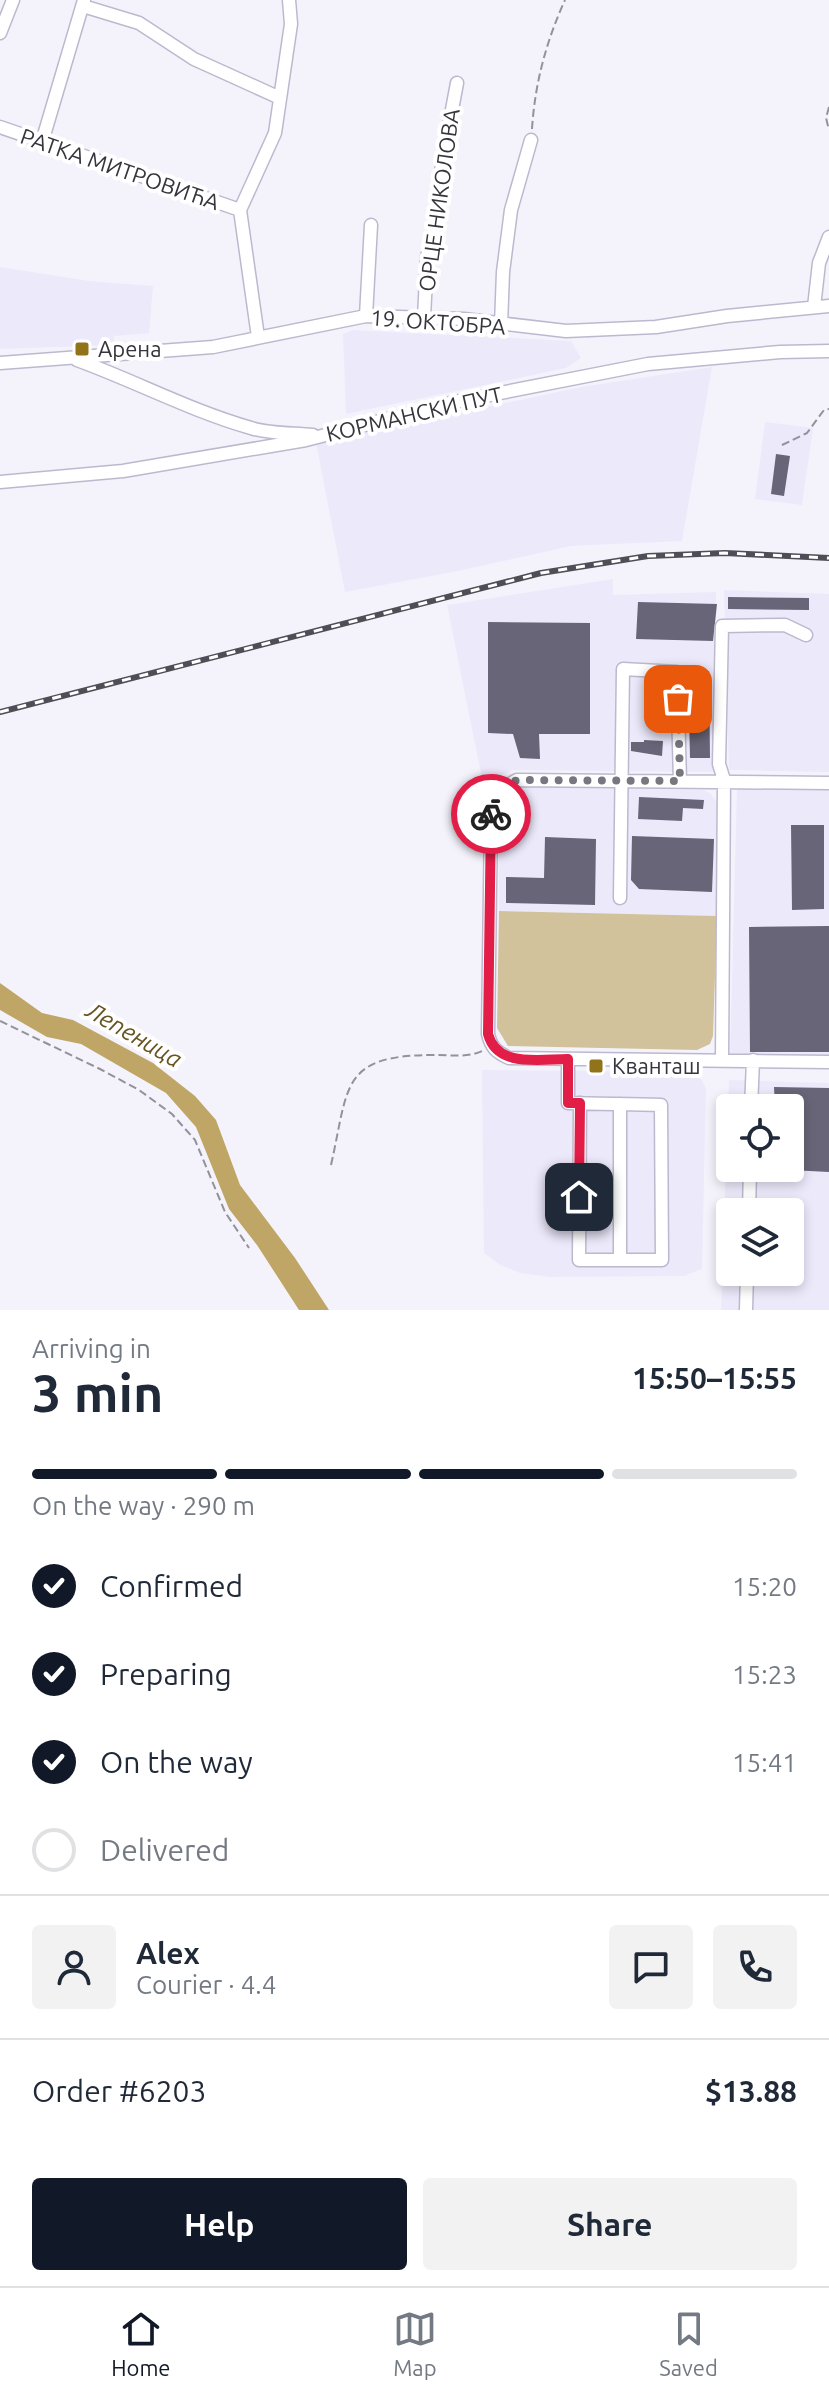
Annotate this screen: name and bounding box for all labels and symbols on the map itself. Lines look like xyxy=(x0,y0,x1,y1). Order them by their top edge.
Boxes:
street label: ОРЦЕ НИКОЛОВА xyxy=(413,106,464,293)
street label: РАТКА МИТРОВИЋА xyxy=(17,123,223,215)
street label: 19. ОКТОБРА xyxy=(370,304,507,339)
place label: Арена xyxy=(98,336,161,361)
marker: Арена xyxy=(73,340,91,358)
street label: КОРМАНСКИ ПУТ xyxy=(323,381,504,446)
pin xyxy=(644,665,712,733)
courier xyxy=(451,774,531,854)
water label: Лепеница xyxy=(81,996,187,1073)
place label: Кванташ xyxy=(612,1053,701,1078)
marker: Кванташ xyxy=(587,1057,605,1075)
pin xyxy=(545,1163,613,1231)

